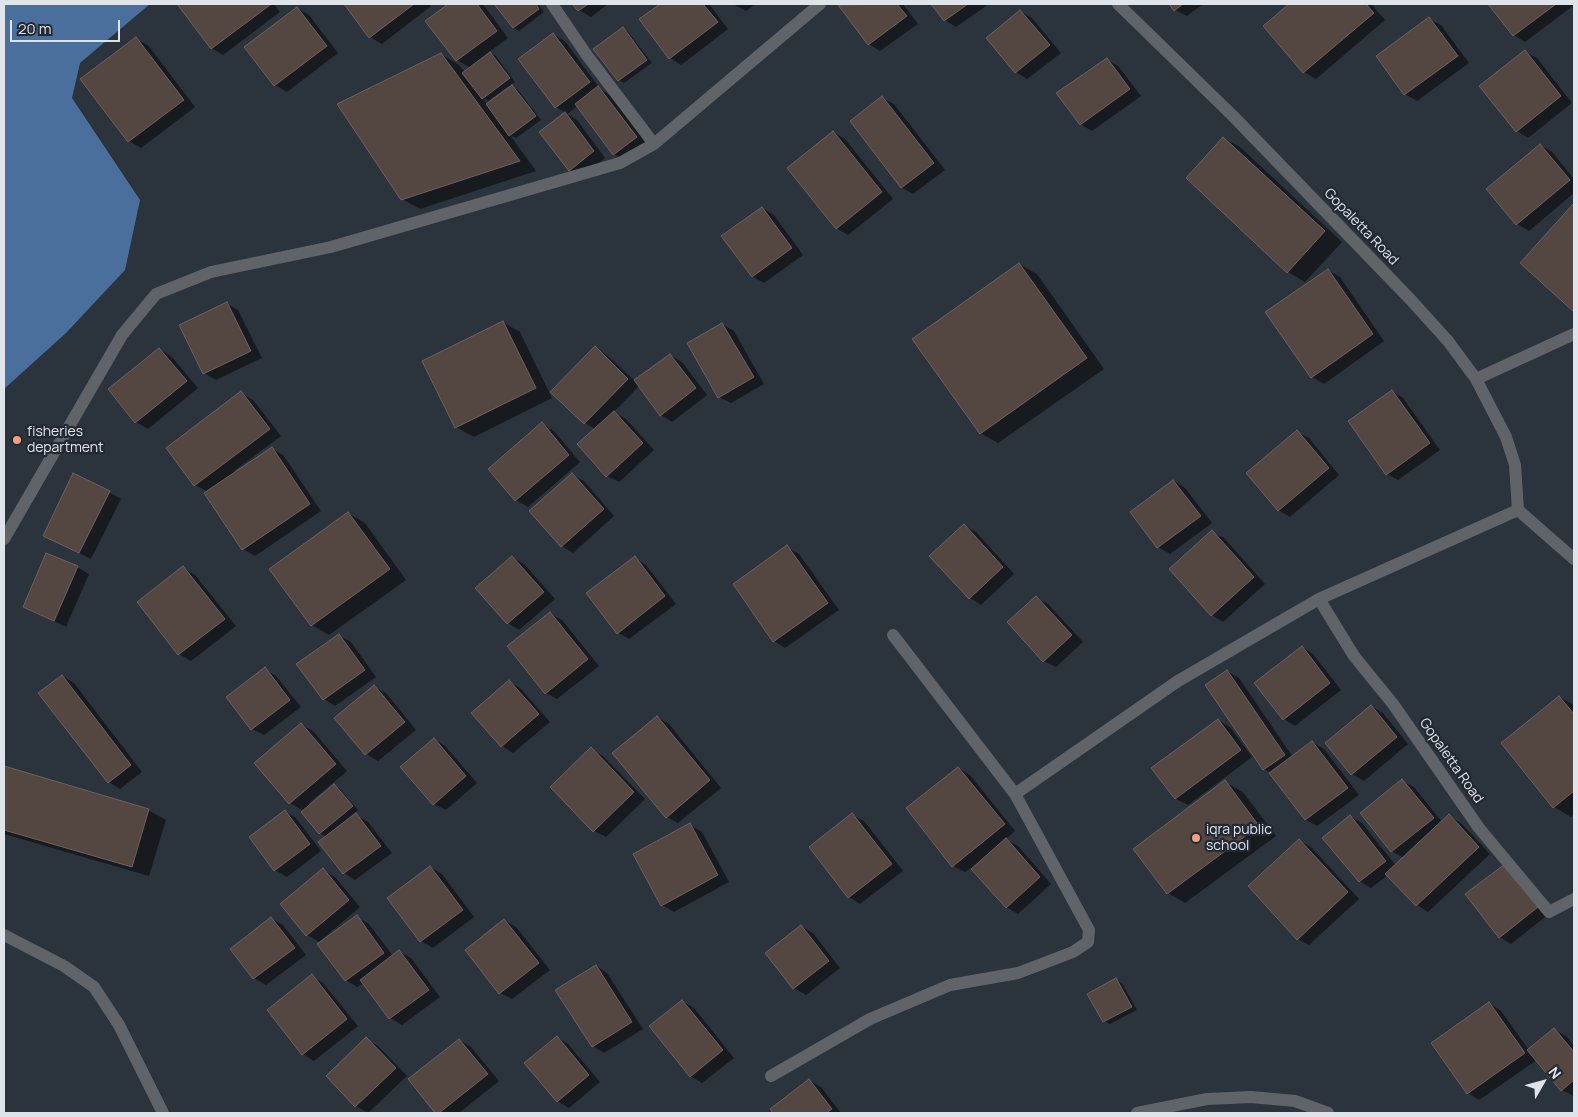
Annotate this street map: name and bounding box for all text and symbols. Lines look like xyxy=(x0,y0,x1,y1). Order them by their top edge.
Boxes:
scale bar xyxy=(12,10,122,42)
text: 20 m xyxy=(18,18,51,39)
street label: Gopaletta Road xyxy=(1320,185,1402,269)
place label: fisheries department xyxy=(27,424,104,457)
marker: fisheries department xyxy=(11,434,23,446)
street label: Gopaletta Road xyxy=(1415,715,1487,807)
place label: iqra public school xyxy=(1206,822,1272,854)
marker: iqra public school xyxy=(1190,832,1202,844)
north arrow xyxy=(1518,1057,1568,1107)
text: N xyxy=(1545,1063,1566,1082)

